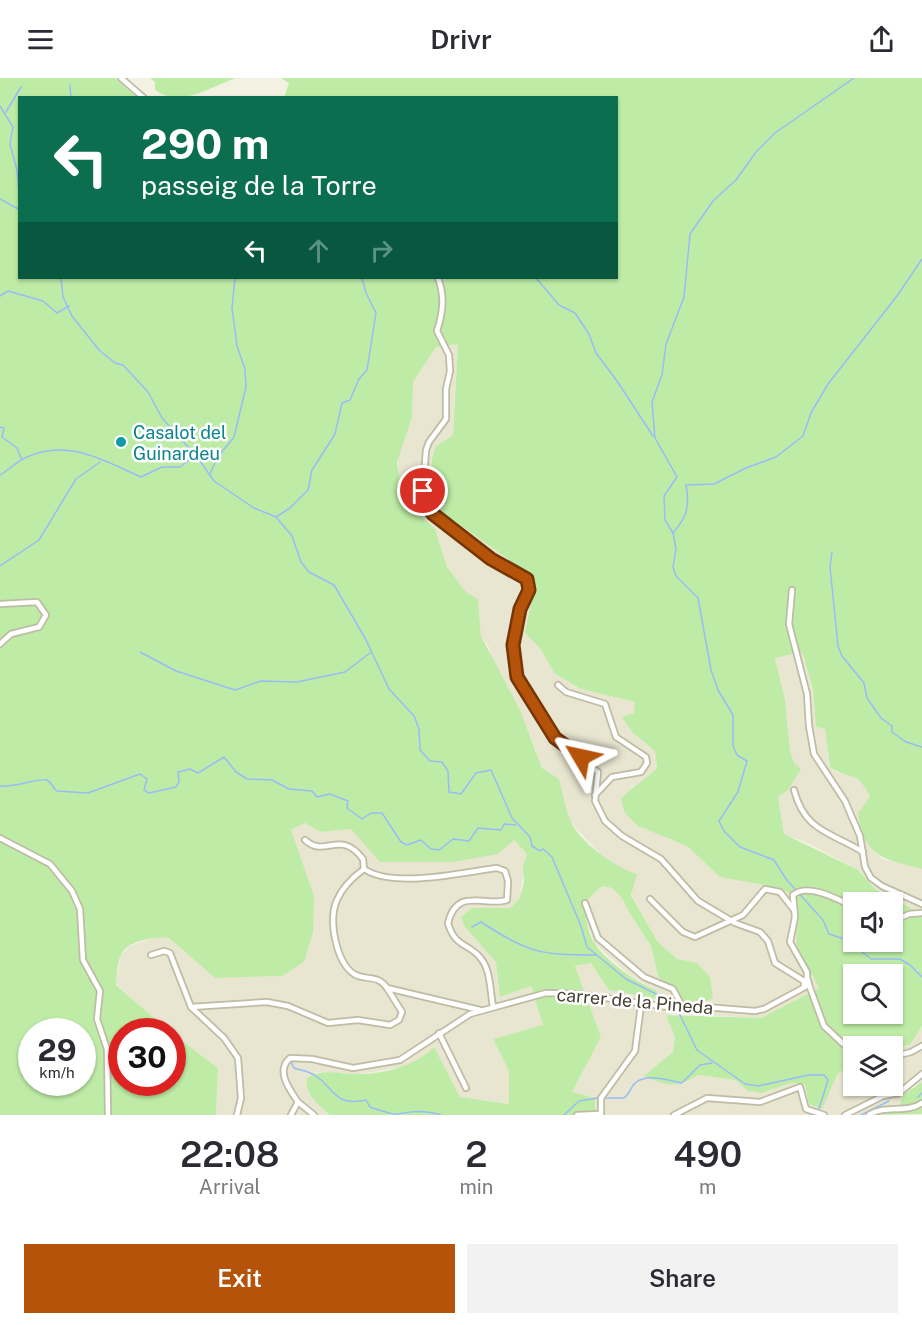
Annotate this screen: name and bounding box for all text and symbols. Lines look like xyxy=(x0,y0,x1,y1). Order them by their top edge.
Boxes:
icon: menu xyxy=(24,23,57,56)
text: Drivr xyxy=(430,23,492,55)
icon: share xyxy=(865,23,898,56)
text: 290 m xyxy=(141,119,269,168)
icon: left xyxy=(42,120,120,198)
text: passeig de la Torre xyxy=(141,169,377,201)
icon: left xyxy=(239,234,272,267)
icon: ahead xyxy=(302,234,335,267)
icon: right xyxy=(365,234,398,267)
place label: Casalot del Guinardeu xyxy=(133,422,227,464)
marker: Casalot del Guinardeu xyxy=(114,435,128,449)
pin xyxy=(397,465,448,516)
icon: arrive xyxy=(406,474,439,507)
position arrow xyxy=(549,725,613,789)
map controls xyxy=(843,892,903,1096)
button: sound xyxy=(843,892,903,952)
button: search xyxy=(843,964,903,1024)
street label: carrer de la Pineda xyxy=(556,984,714,1018)
speed limit sign: 30 xyxy=(108,1018,186,1096)
text: 29 xyxy=(38,1032,76,1068)
button: layers xyxy=(843,1036,903,1096)
text: km/h xyxy=(39,1064,75,1081)
text: 22:08 xyxy=(180,1133,280,1175)
text: 2 xyxy=(465,1133,488,1175)
text: 490 xyxy=(673,1133,742,1175)
text: Arrival xyxy=(199,1175,261,1199)
text: min xyxy=(459,1175,493,1199)
text: m xyxy=(699,1175,716,1199)
button: Exit xyxy=(24,1244,455,1313)
button: Share xyxy=(467,1244,898,1313)

